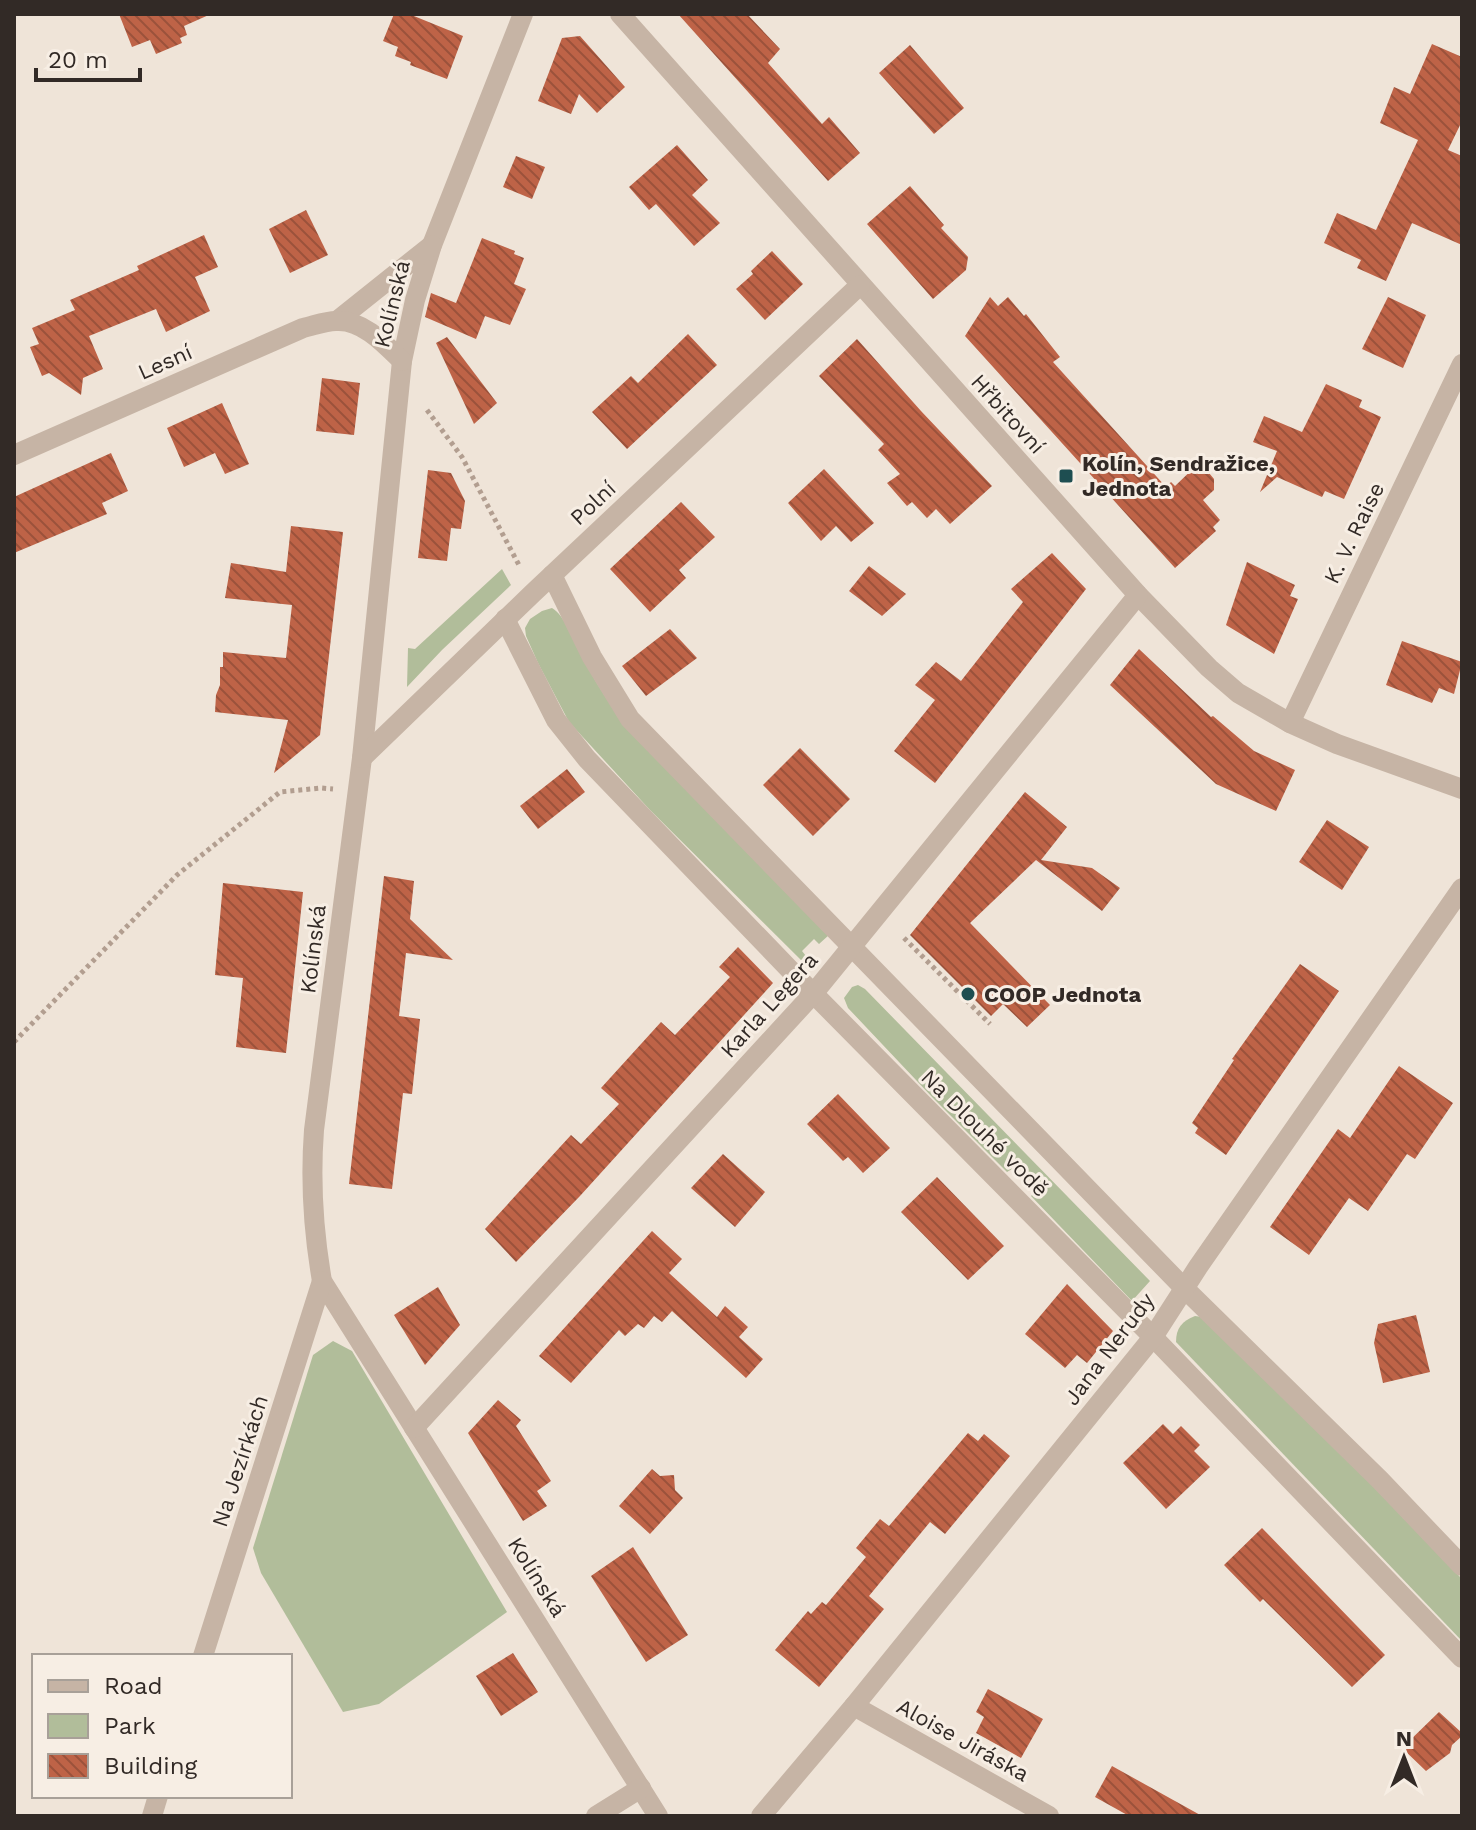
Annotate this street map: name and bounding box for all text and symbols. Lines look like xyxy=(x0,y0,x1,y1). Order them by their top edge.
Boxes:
scale bar xyxy=(36,32,140,82)
text: 20 m xyxy=(48,46,108,74)
street label: Kolínská xyxy=(369,258,415,350)
street label: Lesní xyxy=(134,339,196,385)
street label: Hřbitovní xyxy=(966,369,1050,459)
place label: Kolín, Sendražice, Jednota xyxy=(1082,451,1275,501)
marker: Kolín, Sendražice, Jednota xyxy=(1057,467,1075,485)
street label: Polní xyxy=(565,476,621,530)
street label: K. V. Raise xyxy=(1319,478,1389,588)
street label: Kolínská xyxy=(295,903,331,995)
street label: Karla Legera xyxy=(715,947,823,1063)
place label: COOP Jednota xyxy=(984,982,1141,1007)
marker: COOP Jednota xyxy=(959,985,977,1003)
street label: Na Dlouhé vodě xyxy=(916,1064,1054,1202)
street label: Jana Nerudy xyxy=(1059,1287,1160,1410)
street label: Na Jezírkách xyxy=(207,1392,273,1530)
street label: Kolínská xyxy=(503,1533,571,1621)
legend xyxy=(32,1654,292,1798)
text: Road xyxy=(104,1672,163,1700)
street label: Aloise Jiráska xyxy=(893,1693,1033,1787)
text: Park xyxy=(104,1712,156,1740)
north arrow xyxy=(1364,1718,1444,1798)
text: N xyxy=(1396,1726,1412,1751)
text: Building xyxy=(104,1752,197,1780)

